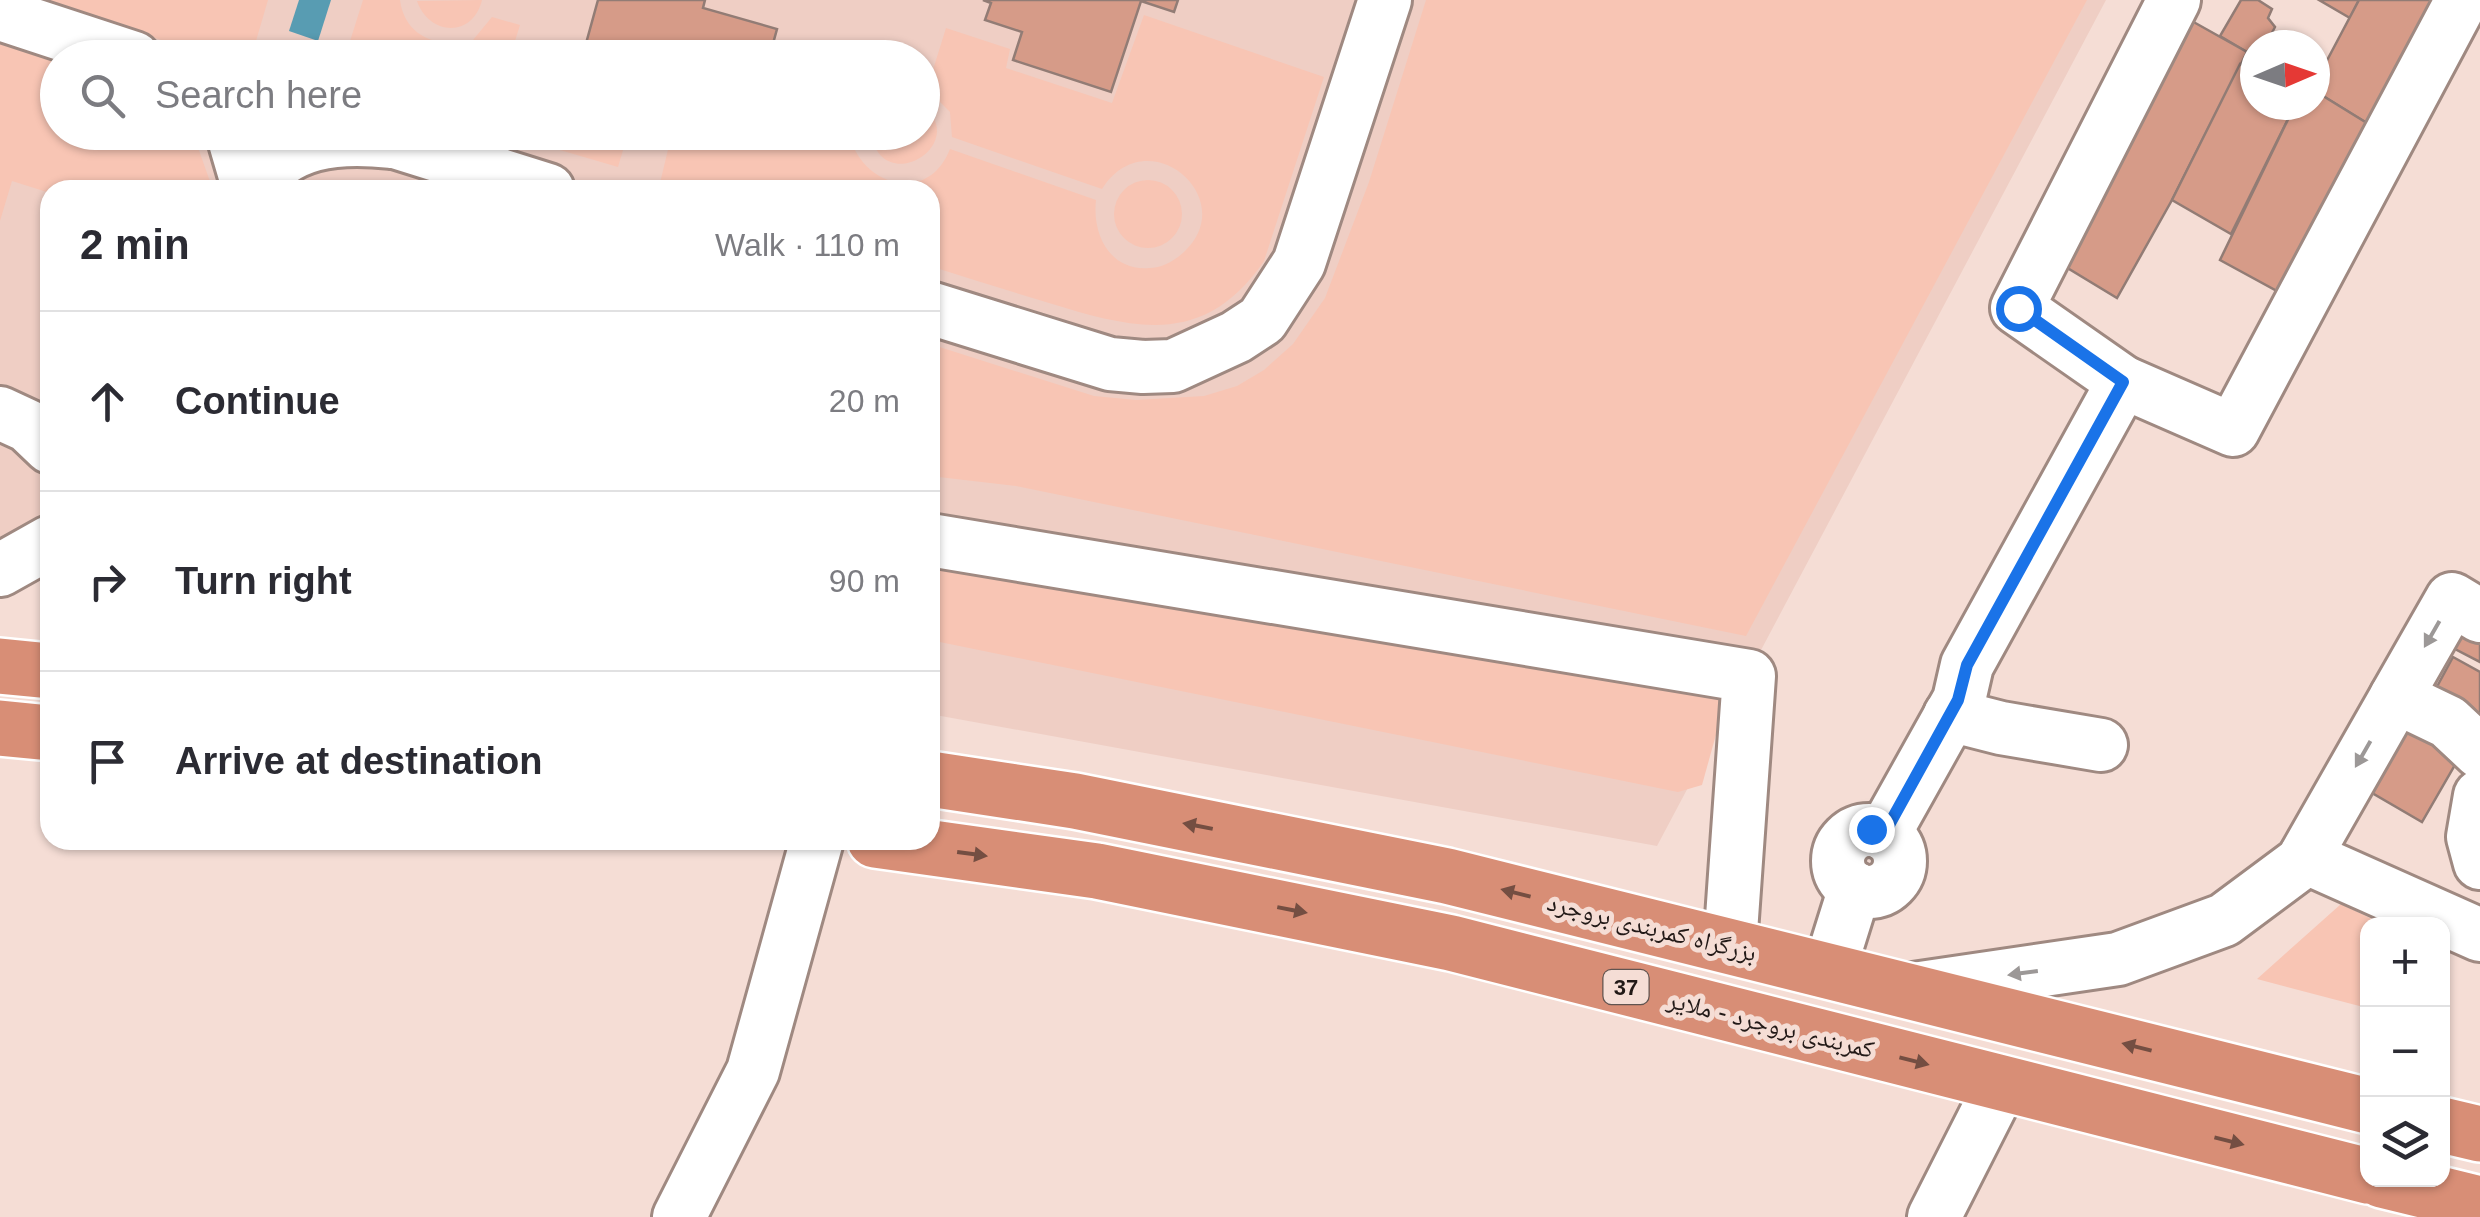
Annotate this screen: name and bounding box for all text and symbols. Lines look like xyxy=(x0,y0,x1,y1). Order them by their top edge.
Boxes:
north arrow xyxy=(2240,30,2330,120)
search box xyxy=(40,40,940,150)
icon: search xyxy=(75,68,130,123)
text: Search here xyxy=(155,74,362,116)
text: 2 min xyxy=(80,221,190,268)
text: Walk · 110 m xyxy=(715,227,900,263)
route start xyxy=(1996,286,2042,332)
icon: ahead xyxy=(80,374,135,429)
text: Continue xyxy=(175,380,340,422)
text: 20 m xyxy=(829,383,900,419)
icon: right xyxy=(80,554,135,609)
text: Turn right xyxy=(175,560,352,602)
text: 90 m xyxy=(829,563,900,599)
one-way arrow xyxy=(2424,620,2441,649)
icon: arrive xyxy=(80,734,135,789)
text: Arrive at destination xyxy=(175,740,542,782)
one-way arrow xyxy=(2355,740,2373,768)
route end xyxy=(1849,807,1895,853)
one-way arrow xyxy=(1182,817,1213,833)
one-way arrow xyxy=(957,846,988,862)
one-way arrow xyxy=(1500,885,1531,900)
street label: بزرگراه کمربندی بروجرد xyxy=(1544,887,1759,968)
one-way arrow xyxy=(1277,903,1308,919)
map controls xyxy=(2360,917,2450,1187)
button: + xyxy=(2360,917,2450,1007)
one-way arrow xyxy=(2007,965,2039,981)
road number: 37 xyxy=(1604,970,1648,1004)
street label: کمربندی بروجرد - ملایر xyxy=(1663,985,1877,1065)
button: − xyxy=(2360,1007,2450,1097)
one-way arrow xyxy=(2121,1039,2152,1054)
one-way arrow xyxy=(1899,1053,1930,1069)
button: layers xyxy=(2360,1097,2450,1187)
one-way arrow xyxy=(2214,1133,2245,1149)

